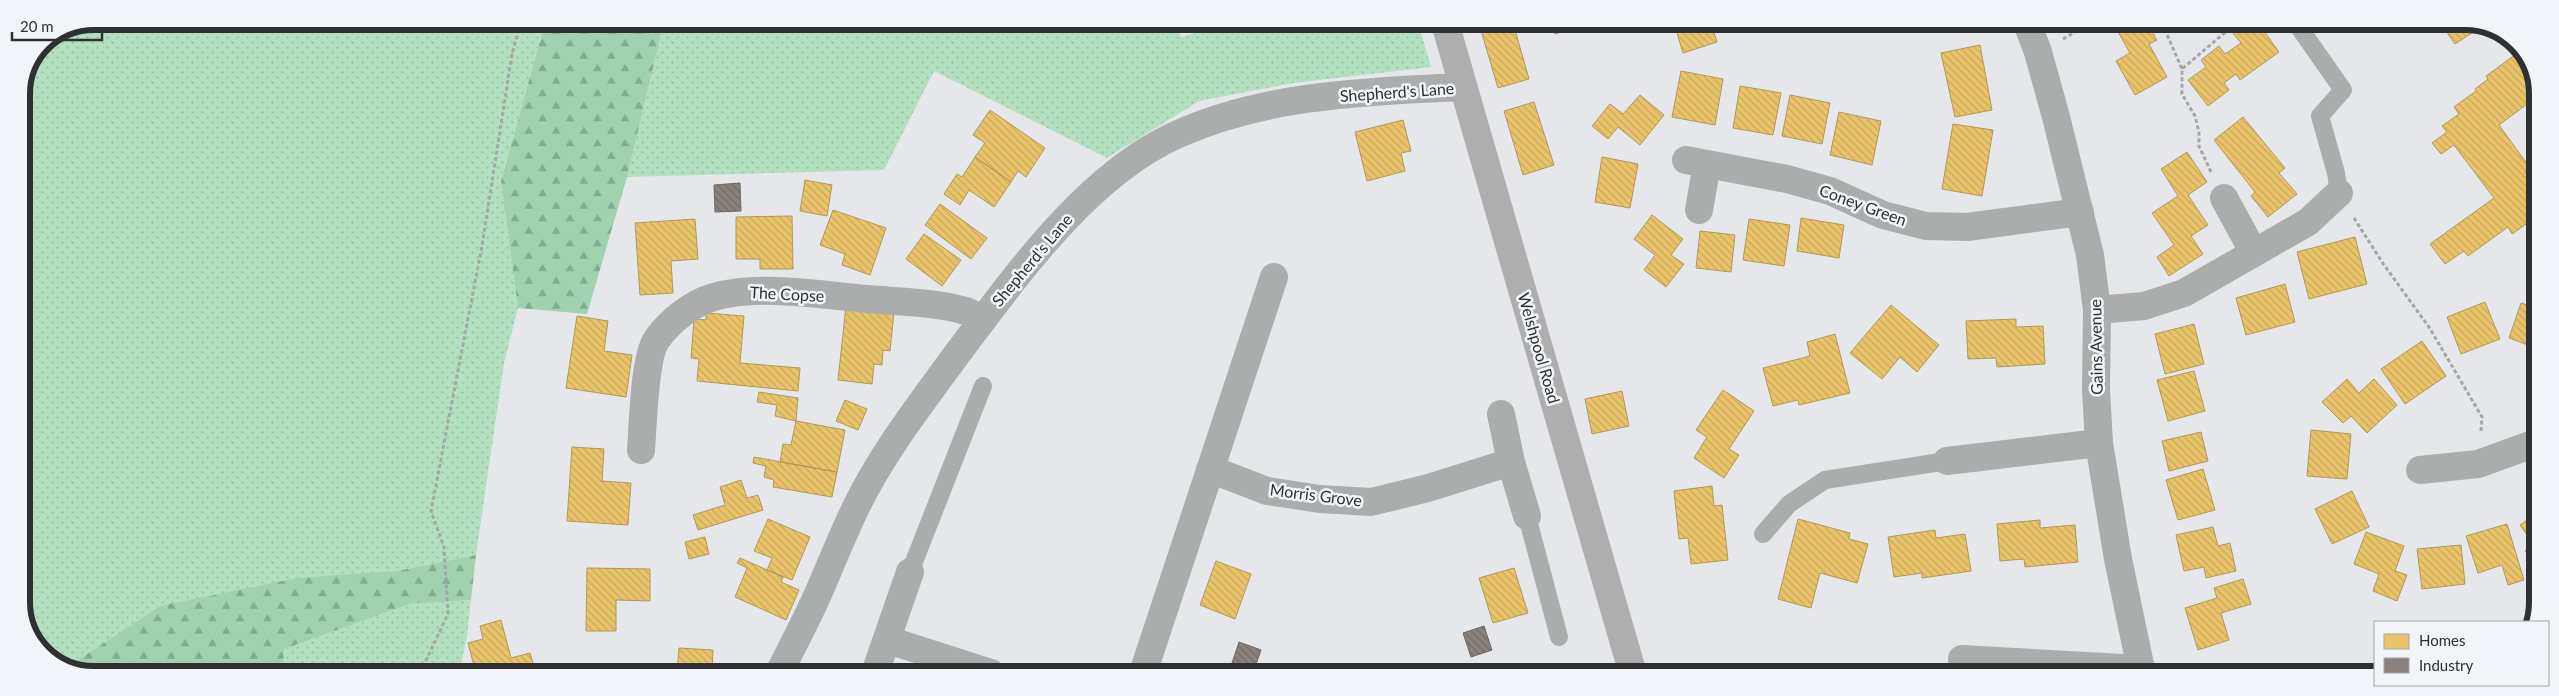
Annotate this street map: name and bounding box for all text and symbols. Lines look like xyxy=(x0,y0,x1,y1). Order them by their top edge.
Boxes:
scale bar xyxy=(12,10,102,42)
text: 20 m xyxy=(20,17,54,35)
street label: Shepherd's Lane xyxy=(1339,78,1455,105)
street label: Coney Green xyxy=(1817,180,1909,229)
street label: Shepherd's Lane xyxy=(988,210,1076,310)
street label: The Copse xyxy=(749,282,825,305)
street label: Welshpool Road xyxy=(1515,290,1564,405)
street label: Gains Avenue xyxy=(2085,299,2106,395)
street label: Morris Grove xyxy=(1269,479,1363,510)
legend xyxy=(2374,621,2549,686)
text: Homes xyxy=(2419,631,2465,649)
text: Industry xyxy=(2419,656,2474,674)

